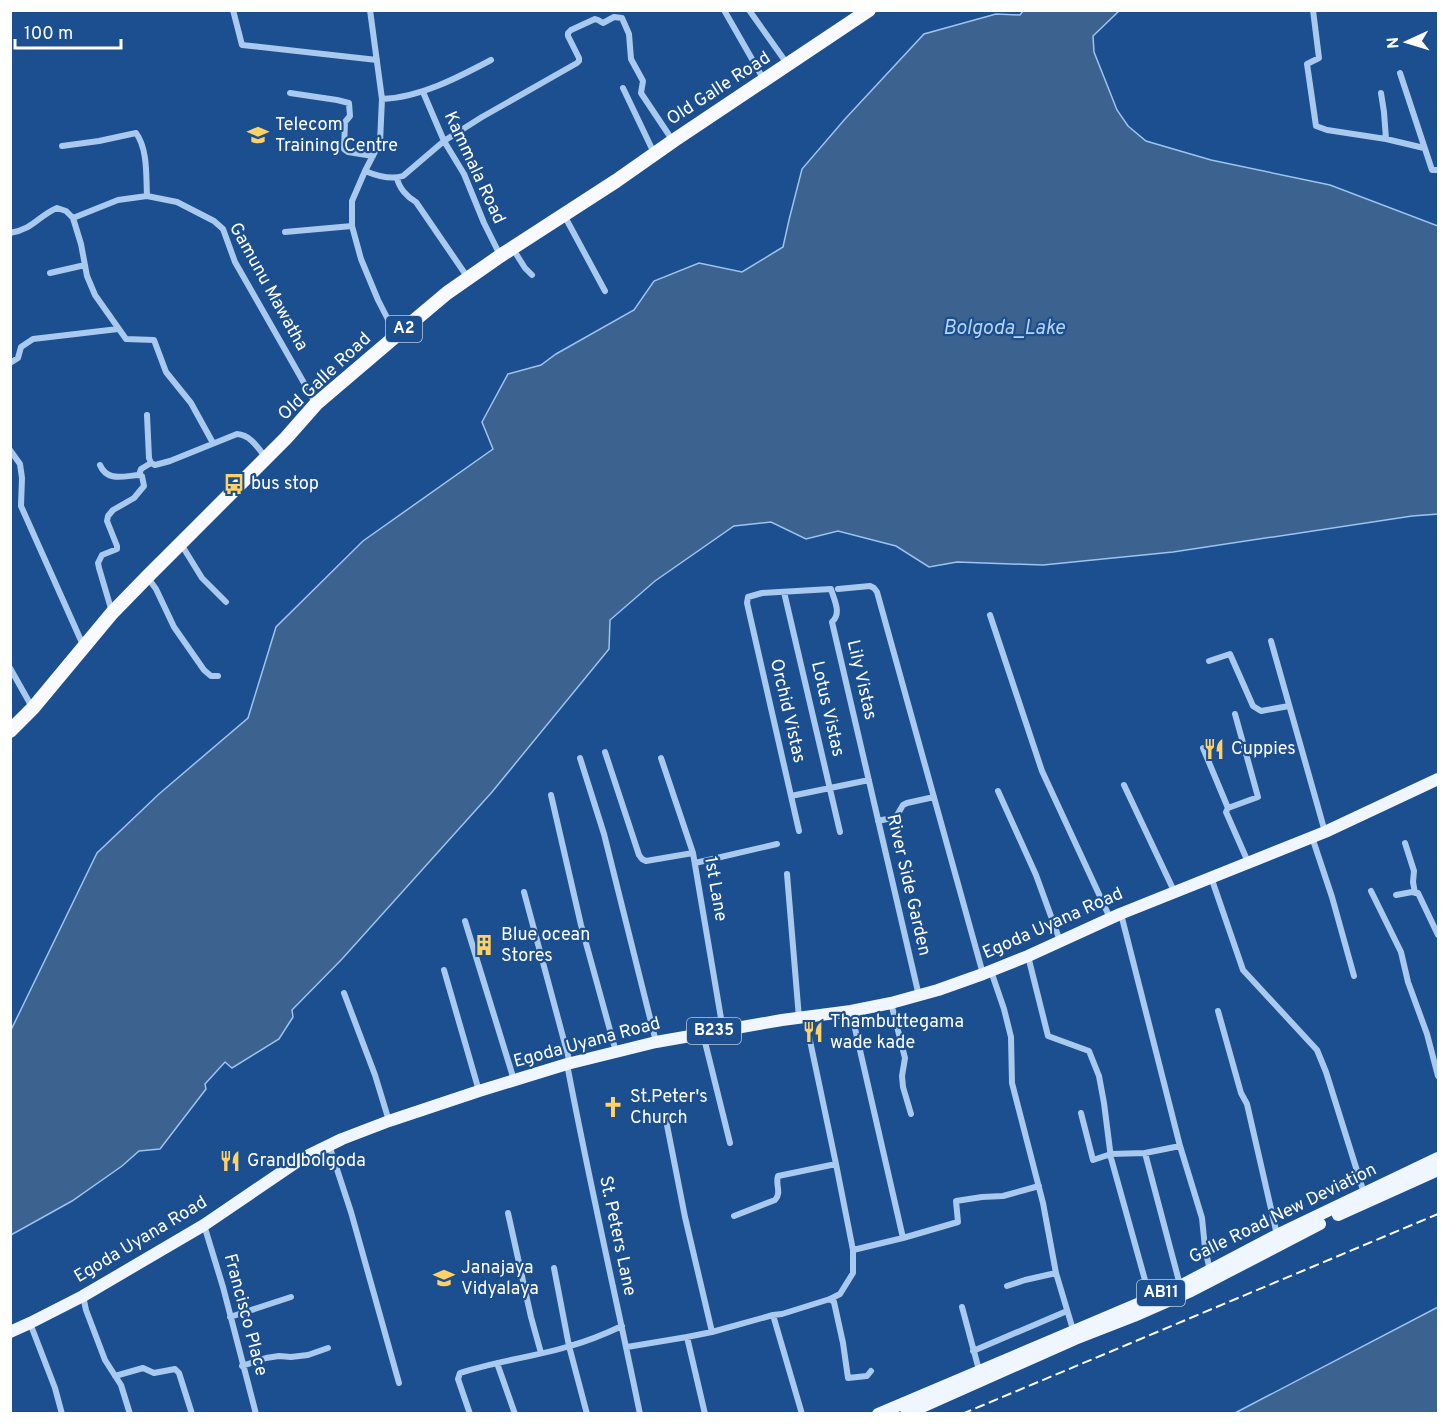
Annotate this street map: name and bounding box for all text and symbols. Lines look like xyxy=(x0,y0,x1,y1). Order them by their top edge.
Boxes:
scale bar xyxy=(15,12,122,50)
north arrow xyxy=(1377,12,1437,72)
text: 100 m xyxy=(24,23,73,46)
text: N xyxy=(1384,36,1404,49)
street label: Old Galle Road xyxy=(663,47,775,131)
street label: Kammala Road xyxy=(438,108,510,228)
place label: Telecom Training Centre xyxy=(275,114,398,158)
school or university icon: Telecom Training Centre xyxy=(246,123,270,147)
street label: Gamunu Mawatha xyxy=(223,219,313,355)
road number: A2 xyxy=(386,316,422,342)
water label: Bolgoda_Lake xyxy=(943,316,1066,342)
street label: Old Galle Road xyxy=(274,328,376,426)
bus stop icon: bus stop xyxy=(222,472,246,496)
place label: bus stop xyxy=(251,473,319,496)
street label: Lily Vistas xyxy=(841,638,881,722)
street label: Orchid Vistas xyxy=(764,657,810,765)
street label: Lotus Vistas xyxy=(805,659,849,759)
restaurant icon: Cuppies xyxy=(1202,737,1226,761)
place label: Cuppies xyxy=(1231,738,1296,761)
street label: River Side Garden xyxy=(880,812,936,958)
street label: 1st Lane xyxy=(698,855,732,923)
street label: Egoda Uyana Road xyxy=(979,883,1127,965)
place label: Blue ocean Stores xyxy=(501,924,590,968)
building icon: Blue ocean Stores xyxy=(472,933,496,957)
place label: Thambuttegama wade kade xyxy=(830,1011,964,1055)
street label: Egoda Uyana Road xyxy=(511,1012,663,1074)
road number: B235 xyxy=(687,1018,741,1044)
restaurant icon: Thambuttegama wade kade xyxy=(801,1020,825,1044)
place label: St.Peter's Church xyxy=(630,1086,708,1130)
church icon: St.Peter's Church xyxy=(601,1095,625,1119)
restaurant icon: Grand bolgoda xyxy=(218,1149,242,1173)
place label: Grand bolgoda xyxy=(247,1150,366,1173)
street label: Galle Road New Deviation xyxy=(1185,1159,1381,1269)
street label: St. Peters Lane xyxy=(593,1174,641,1298)
street label: Egoda Uyana Road xyxy=(70,1191,212,1289)
street label: Francisco Place xyxy=(218,1251,272,1379)
place label: Janajaya Vidyalaya xyxy=(461,1257,539,1301)
school or university icon: Janajaya Vidyalaya xyxy=(432,1266,456,1290)
road number: AB11 xyxy=(1137,1280,1185,1306)

